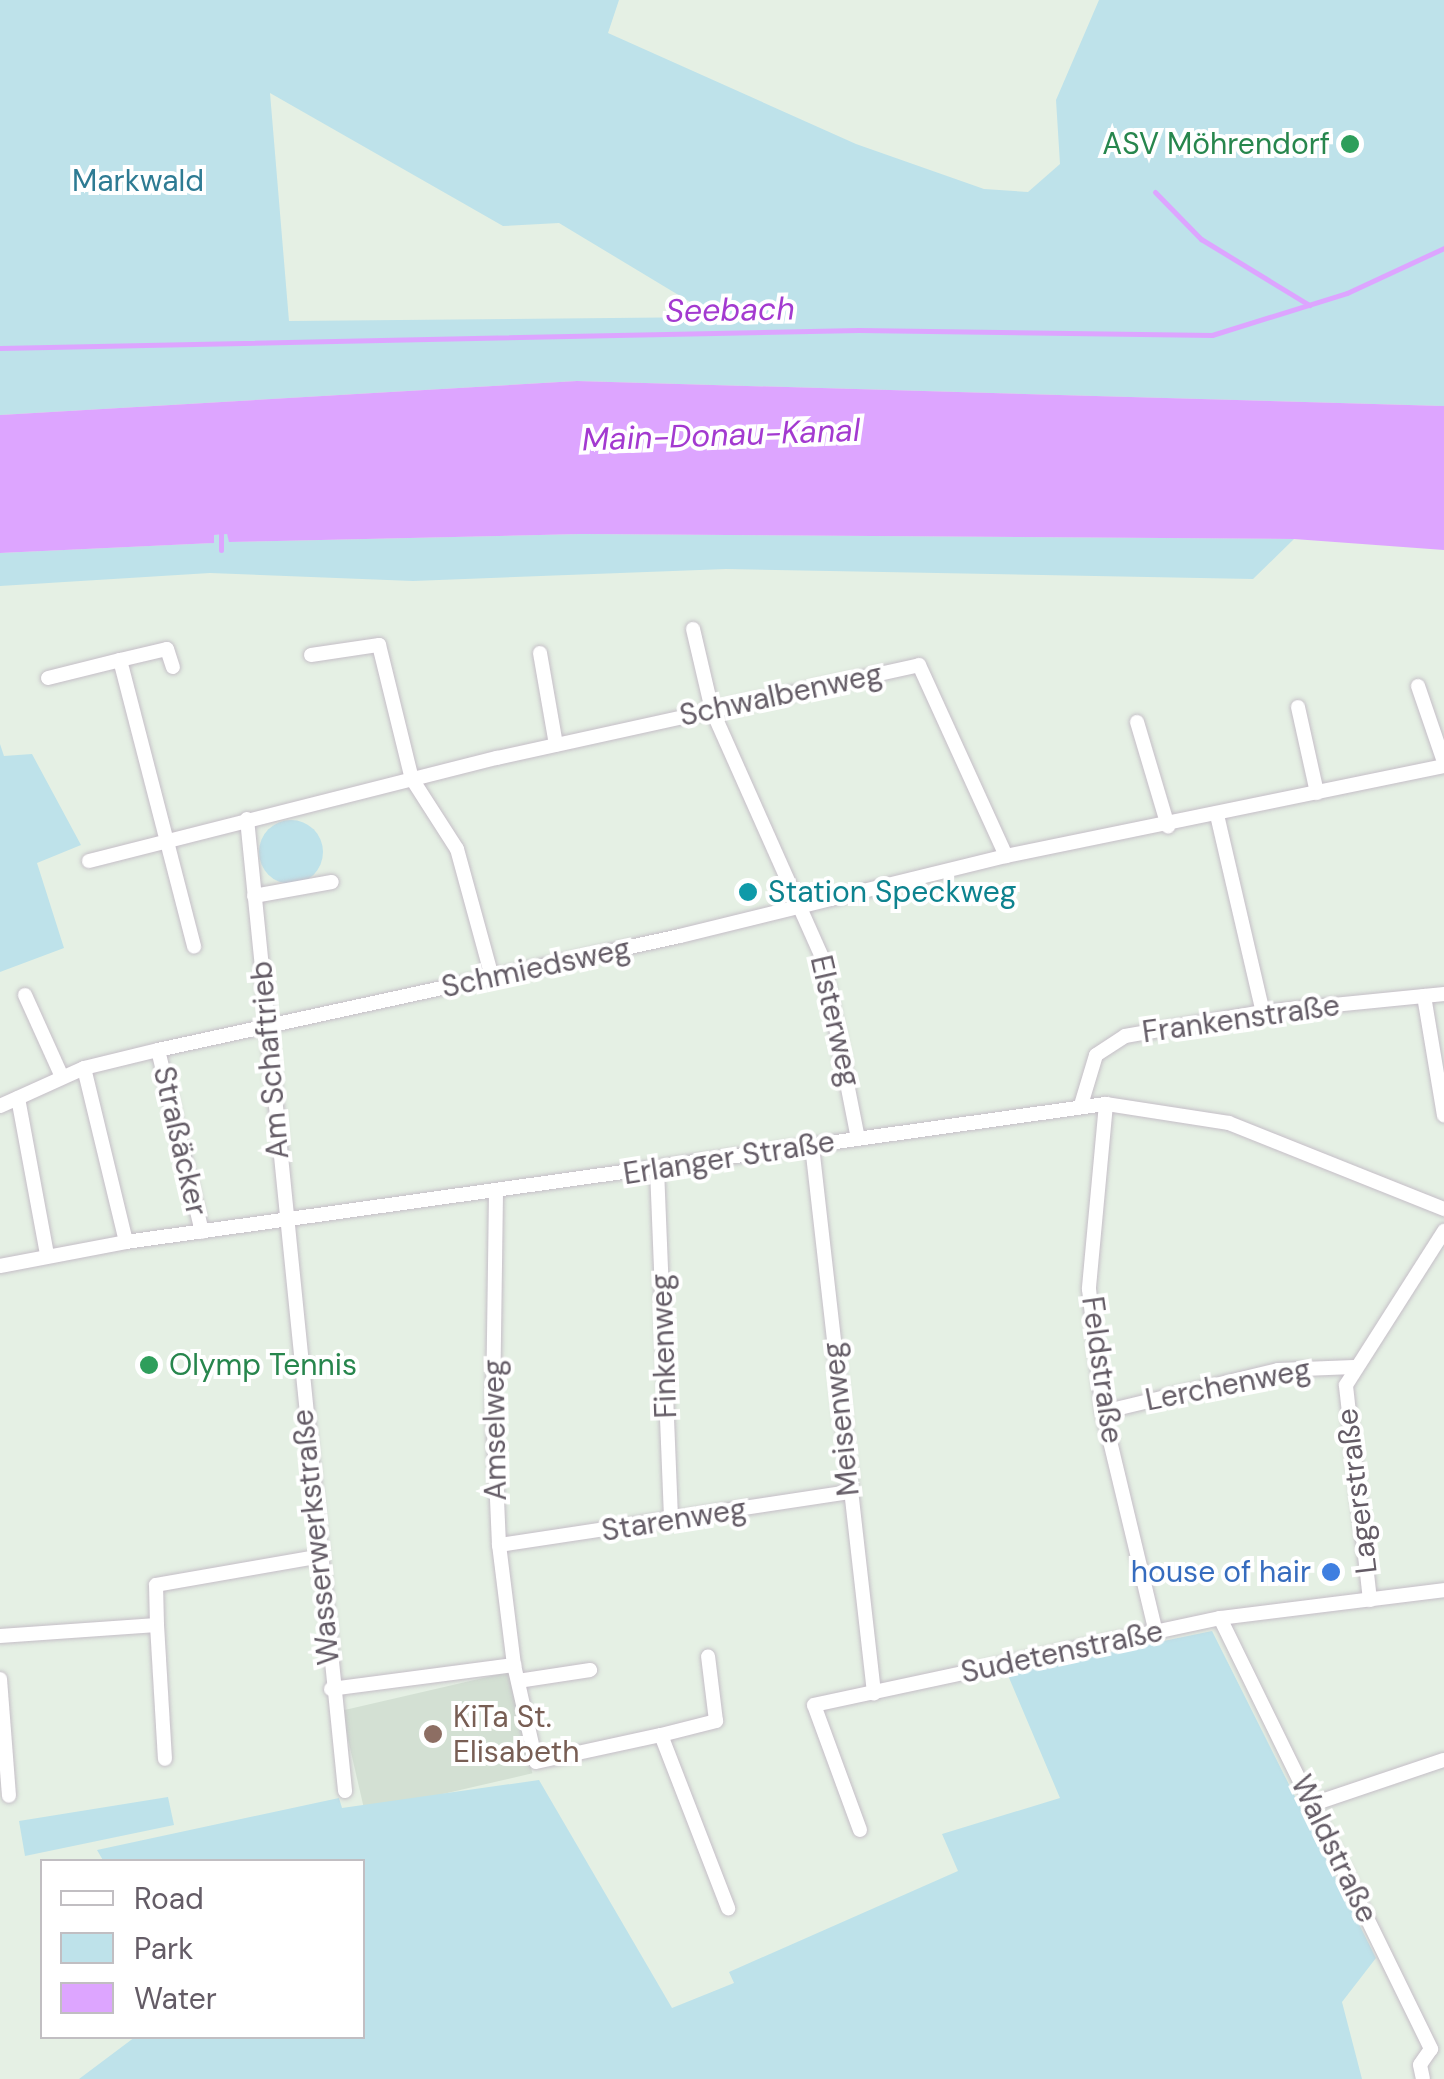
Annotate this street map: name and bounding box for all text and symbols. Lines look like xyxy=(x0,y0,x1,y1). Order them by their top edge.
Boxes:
place label: ASV Möhrendorf xyxy=(1102,126,1330,162)
marker: ASV Möhrendorf xyxy=(1339,133,1361,155)
park label: Markwald xyxy=(72,163,204,199)
water label: Seebach xyxy=(665,290,795,330)
water label: Main-Donau-Kanal xyxy=(581,411,861,459)
street label: Schwalbenweg xyxy=(676,656,886,734)
place label: Station Speckweg xyxy=(768,874,1017,910)
marker: Station Speckweg xyxy=(737,881,759,903)
street label: Schmiedsweg xyxy=(438,930,634,1006)
street label: Elsterweg xyxy=(802,952,868,1090)
street label: Am Schaftrieb xyxy=(243,959,297,1161)
street label: Frankenstraße xyxy=(1140,987,1342,1051)
street label: Straßäcker xyxy=(145,1063,215,1219)
street label: Erlanger Straße xyxy=(621,1124,837,1192)
street label: Finkenweg xyxy=(643,1273,685,1419)
street label: Feldstraße xyxy=(1074,1294,1130,1446)
street label: Meisenweg xyxy=(815,1340,867,1498)
place label: Olymp Tennis xyxy=(169,1347,357,1383)
street label: Lerchenweg xyxy=(1142,1351,1314,1419)
marker: Olymp Tennis xyxy=(138,1354,160,1376)
street label: Amselweg xyxy=(476,1359,514,1501)
street label: Lagerstraße xyxy=(1329,1406,1385,1576)
street label: Wasserwerkstraße xyxy=(285,1407,347,1667)
street label: Starenweg xyxy=(599,1491,749,1549)
place label: house of hair xyxy=(1131,1554,1311,1590)
marker: house of hair xyxy=(1320,1561,1342,1583)
street label: Sudetenstraße xyxy=(958,1613,1166,1691)
place label: KiTa St. Elisabeth xyxy=(453,1699,580,1770)
marker: KiTa St. Elisabeth xyxy=(422,1723,444,1745)
street label: Waldstraße xyxy=(1283,1769,1385,1929)
legend xyxy=(40,1859,365,2039)
text: Road xyxy=(134,1879,204,1918)
text: Park xyxy=(134,1929,193,1968)
text: Water xyxy=(134,1979,217,2018)

